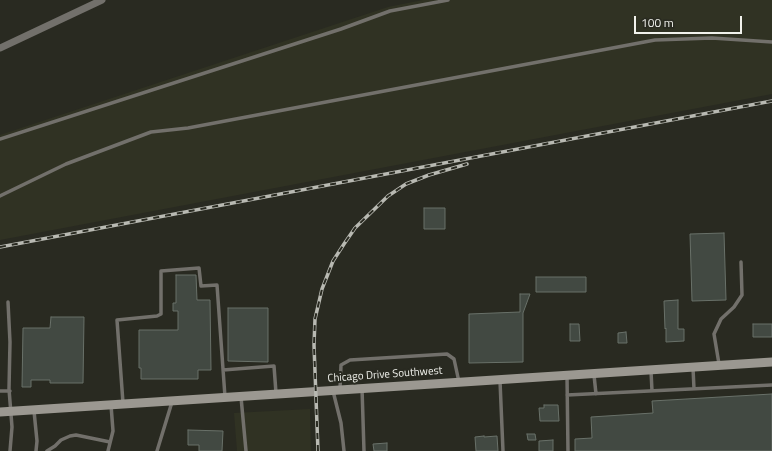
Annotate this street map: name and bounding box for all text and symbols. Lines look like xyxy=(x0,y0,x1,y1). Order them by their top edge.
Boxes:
scale bar xyxy=(636,8,744,34)
text: 100 m xyxy=(641,13,674,32)
street label: Chicago Drive Southwest xyxy=(327,364,443,386)

